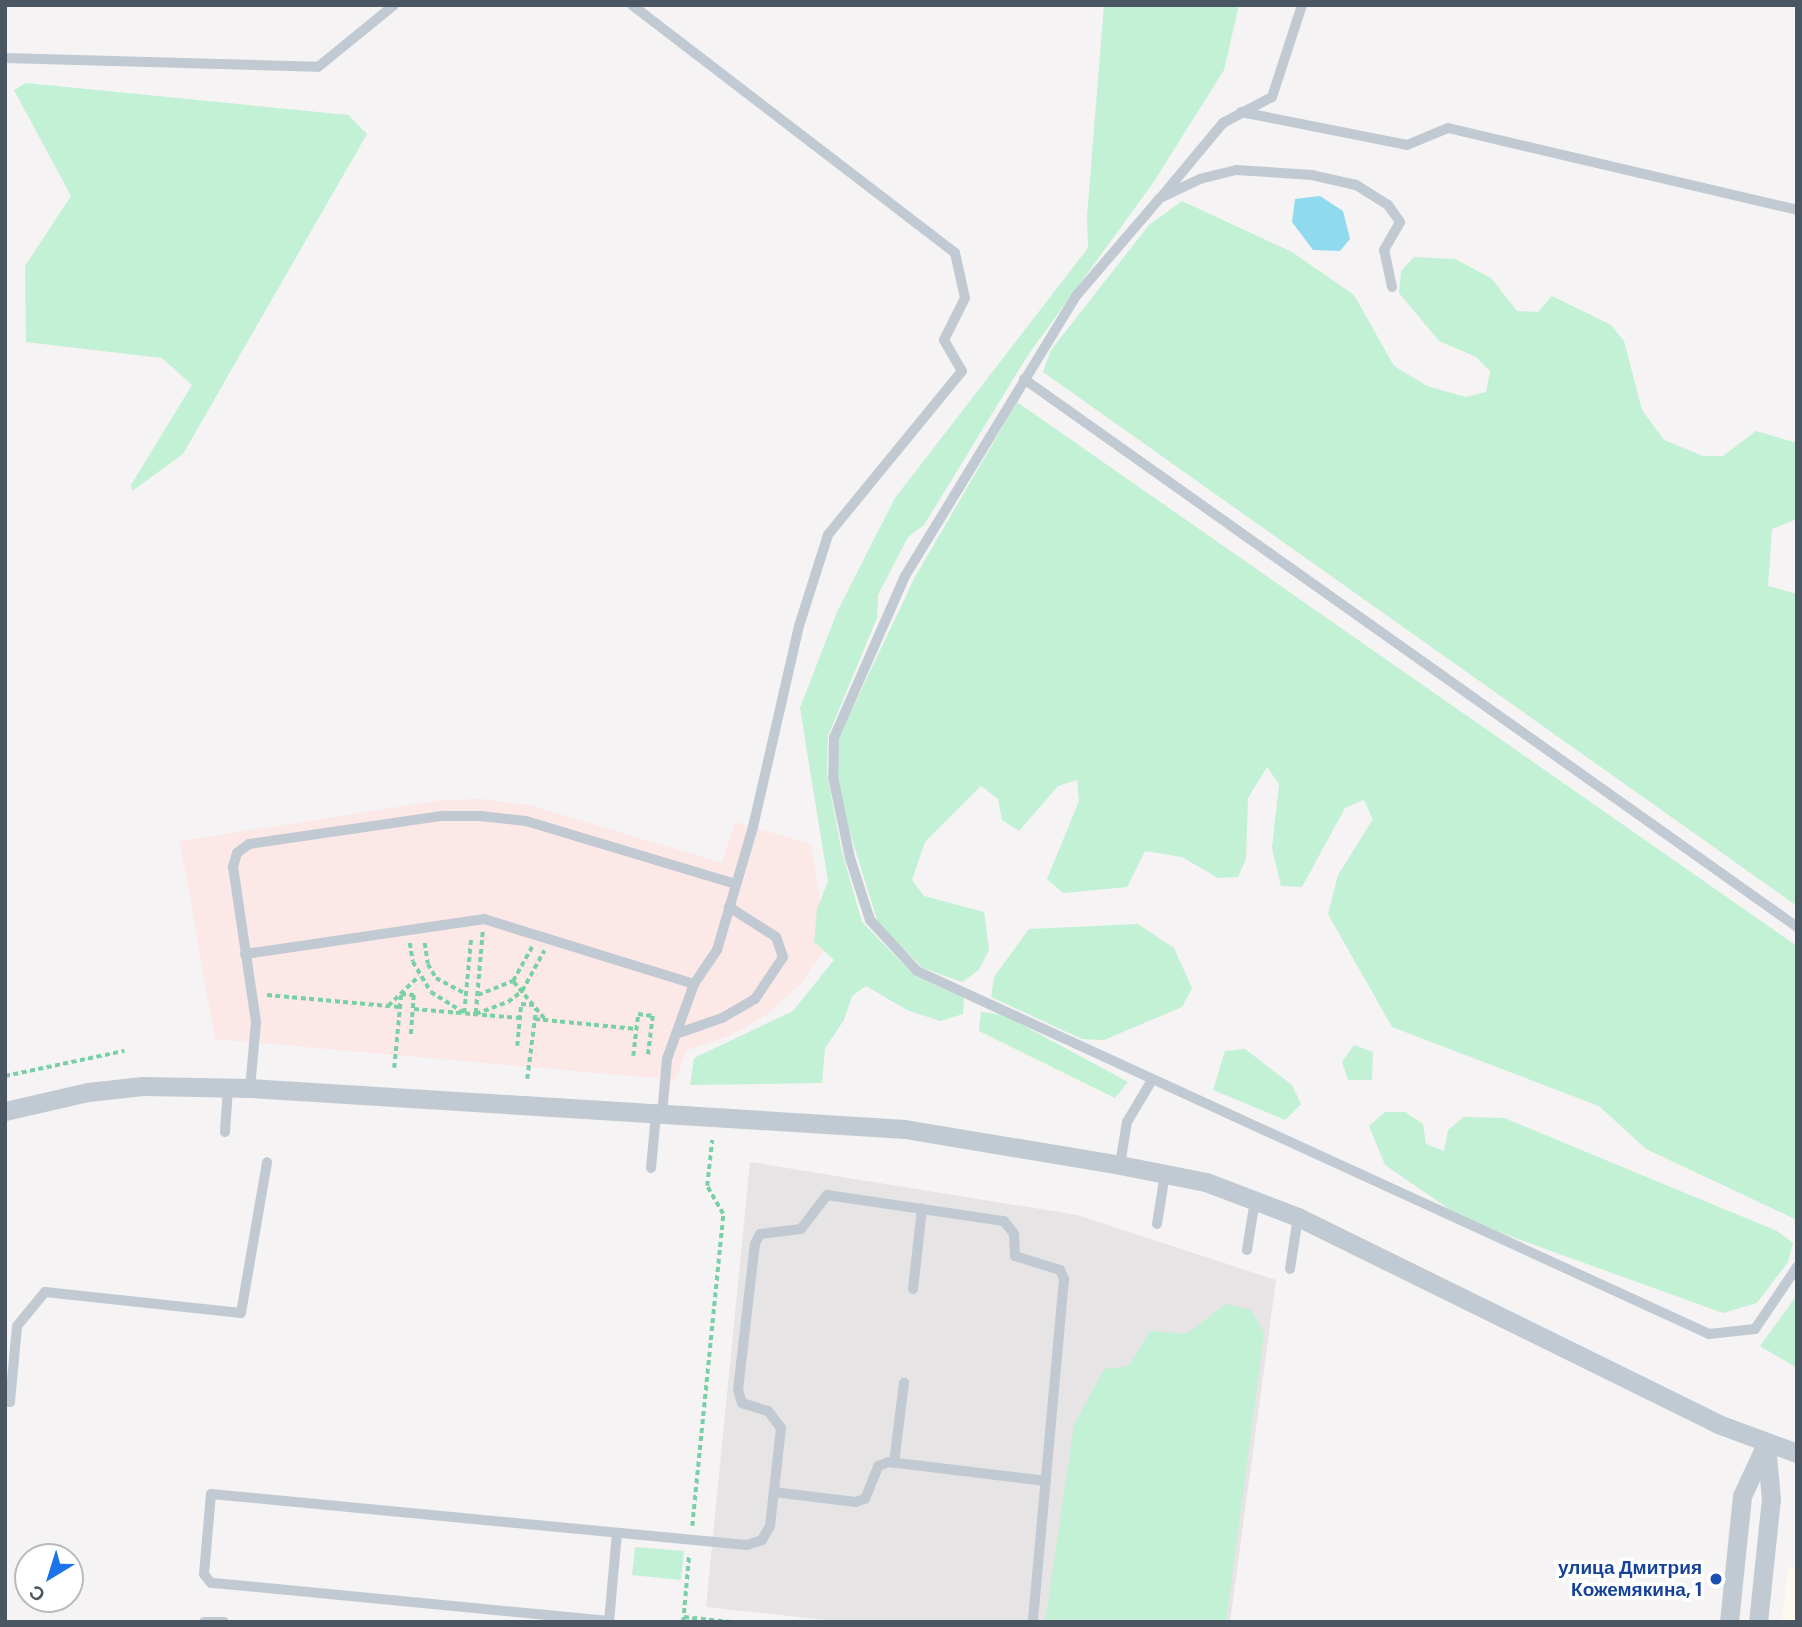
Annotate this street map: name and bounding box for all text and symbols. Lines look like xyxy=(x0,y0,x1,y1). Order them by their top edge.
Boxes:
north arrow xyxy=(14,1543,84,1613)
place label: улица Дмитрия Кожемякина, 1 xyxy=(1558,1557,1702,1601)
marker: улица Дмитрия Кожемякина, 1 xyxy=(1708,1571,1724,1587)
text: С xyxy=(24,1579,50,1607)

